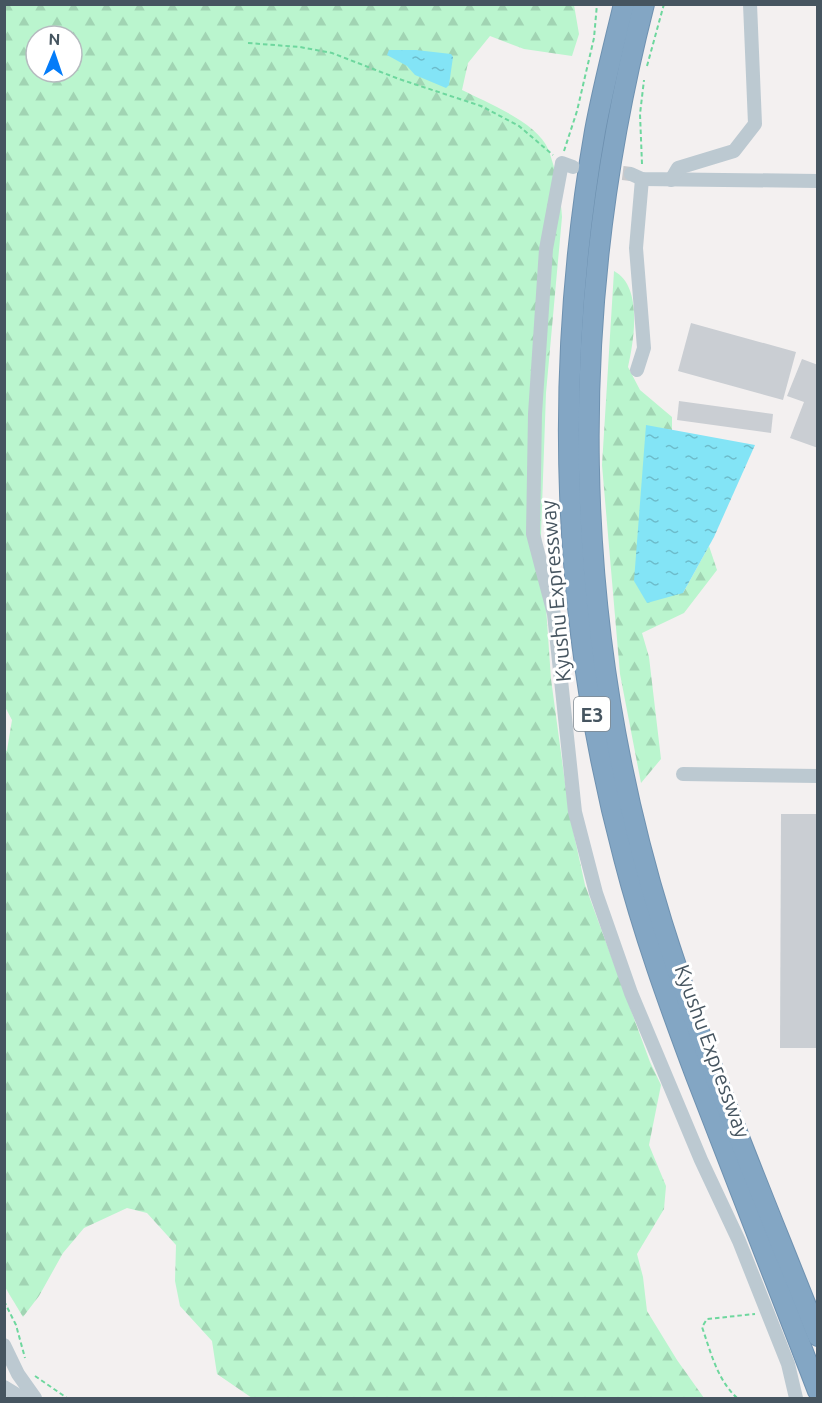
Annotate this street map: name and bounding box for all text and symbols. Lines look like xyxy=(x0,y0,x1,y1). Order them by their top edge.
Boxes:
north arrow xyxy=(24,24,84,84)
text: N xyxy=(48,30,61,48)
street label: Kyushu Expressway xyxy=(535,499,575,683)
road number: E3 xyxy=(574,697,610,731)
street label: Kyushu Expressway xyxy=(671,961,755,1141)

